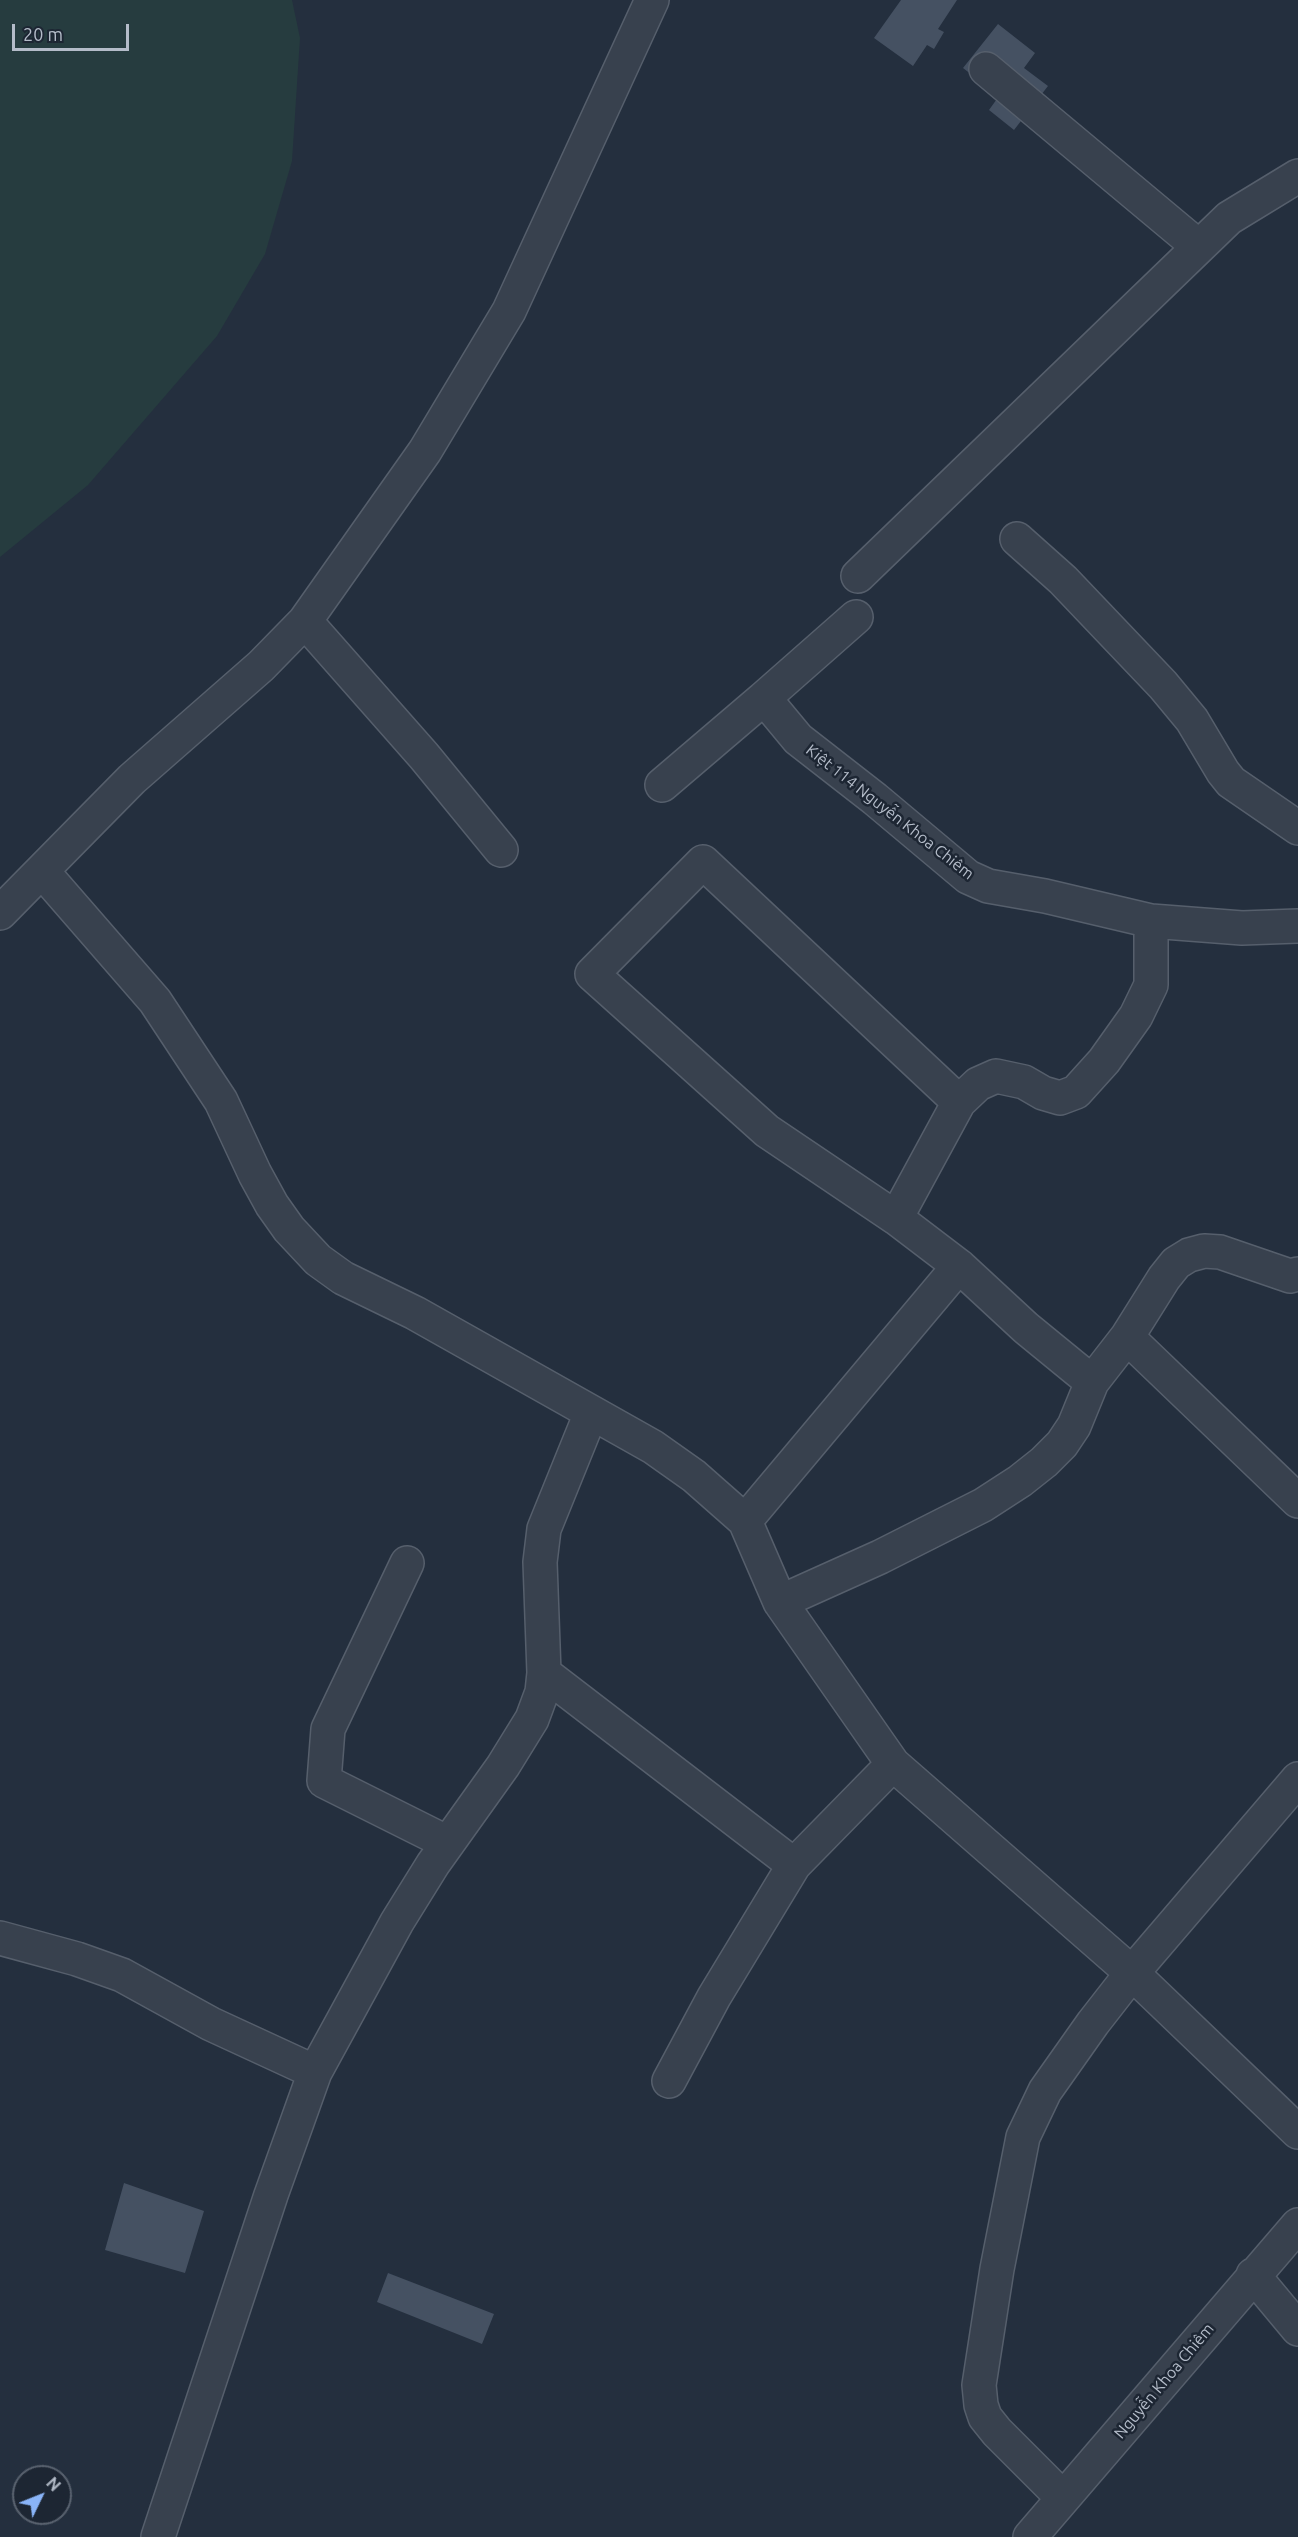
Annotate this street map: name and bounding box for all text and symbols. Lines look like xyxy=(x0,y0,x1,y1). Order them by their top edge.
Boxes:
scale bar xyxy=(15,12,132,50)
text: 20 m xyxy=(23,24,63,44)
street label: Kiệt 114 Nguyễn Khoa Chiêm xyxy=(802,740,978,884)
street label: Nguyễn Khoa Chiêm xyxy=(1110,2319,1218,2443)
north arrow xyxy=(12,2465,72,2525)
text: N xyxy=(43,2474,64,2495)

